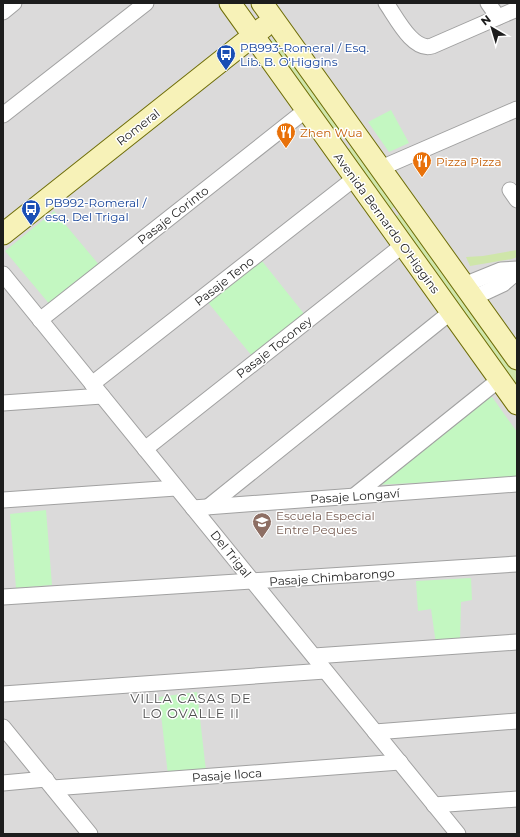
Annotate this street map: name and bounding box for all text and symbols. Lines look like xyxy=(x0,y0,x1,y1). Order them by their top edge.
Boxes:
north arrow xyxy=(472,8,512,48)
text: N xyxy=(478,12,494,28)
place label: PB993-Romeral / Esq. Lib. B. O'Higgins xyxy=(240,40,369,69)
bus stop icon: PB993-Romeral / Esq. Lib. B. O'Higgins xyxy=(215,43,237,71)
street label: Romeral xyxy=(113,105,163,149)
restaurant icon: Zhen Wua xyxy=(275,121,297,149)
place label: Zhen Wua xyxy=(300,125,363,140)
street label: Avenida Bernardo O'Higgins xyxy=(331,150,443,296)
restaurant icon: Pizza Pizza xyxy=(411,150,433,178)
place label: Pizza Pizza xyxy=(436,154,502,169)
street label: Pasaje Corinto xyxy=(134,183,212,247)
place label: PB992-Romeral / esq. Del Trigal xyxy=(45,195,147,224)
bus stop icon: PB992-Romeral / esq. Del Trigal xyxy=(20,198,42,226)
street label: Pasaje Teno xyxy=(191,253,257,309)
street label: Pasaje Toconey xyxy=(233,313,315,381)
street label: Pasaje Longaví xyxy=(310,485,401,507)
place label: Escuela Especial Entre Peques xyxy=(276,508,375,537)
school or university icon: Escuela Especial Entre Peques xyxy=(251,511,273,539)
street label: Del Trigal xyxy=(207,527,255,581)
street label: Pasaje Chimbarongo xyxy=(269,565,395,589)
district label: VILLA CASAS DE LO OVALLE II xyxy=(130,690,252,721)
street label: Pasaje Iloca xyxy=(191,765,263,785)

